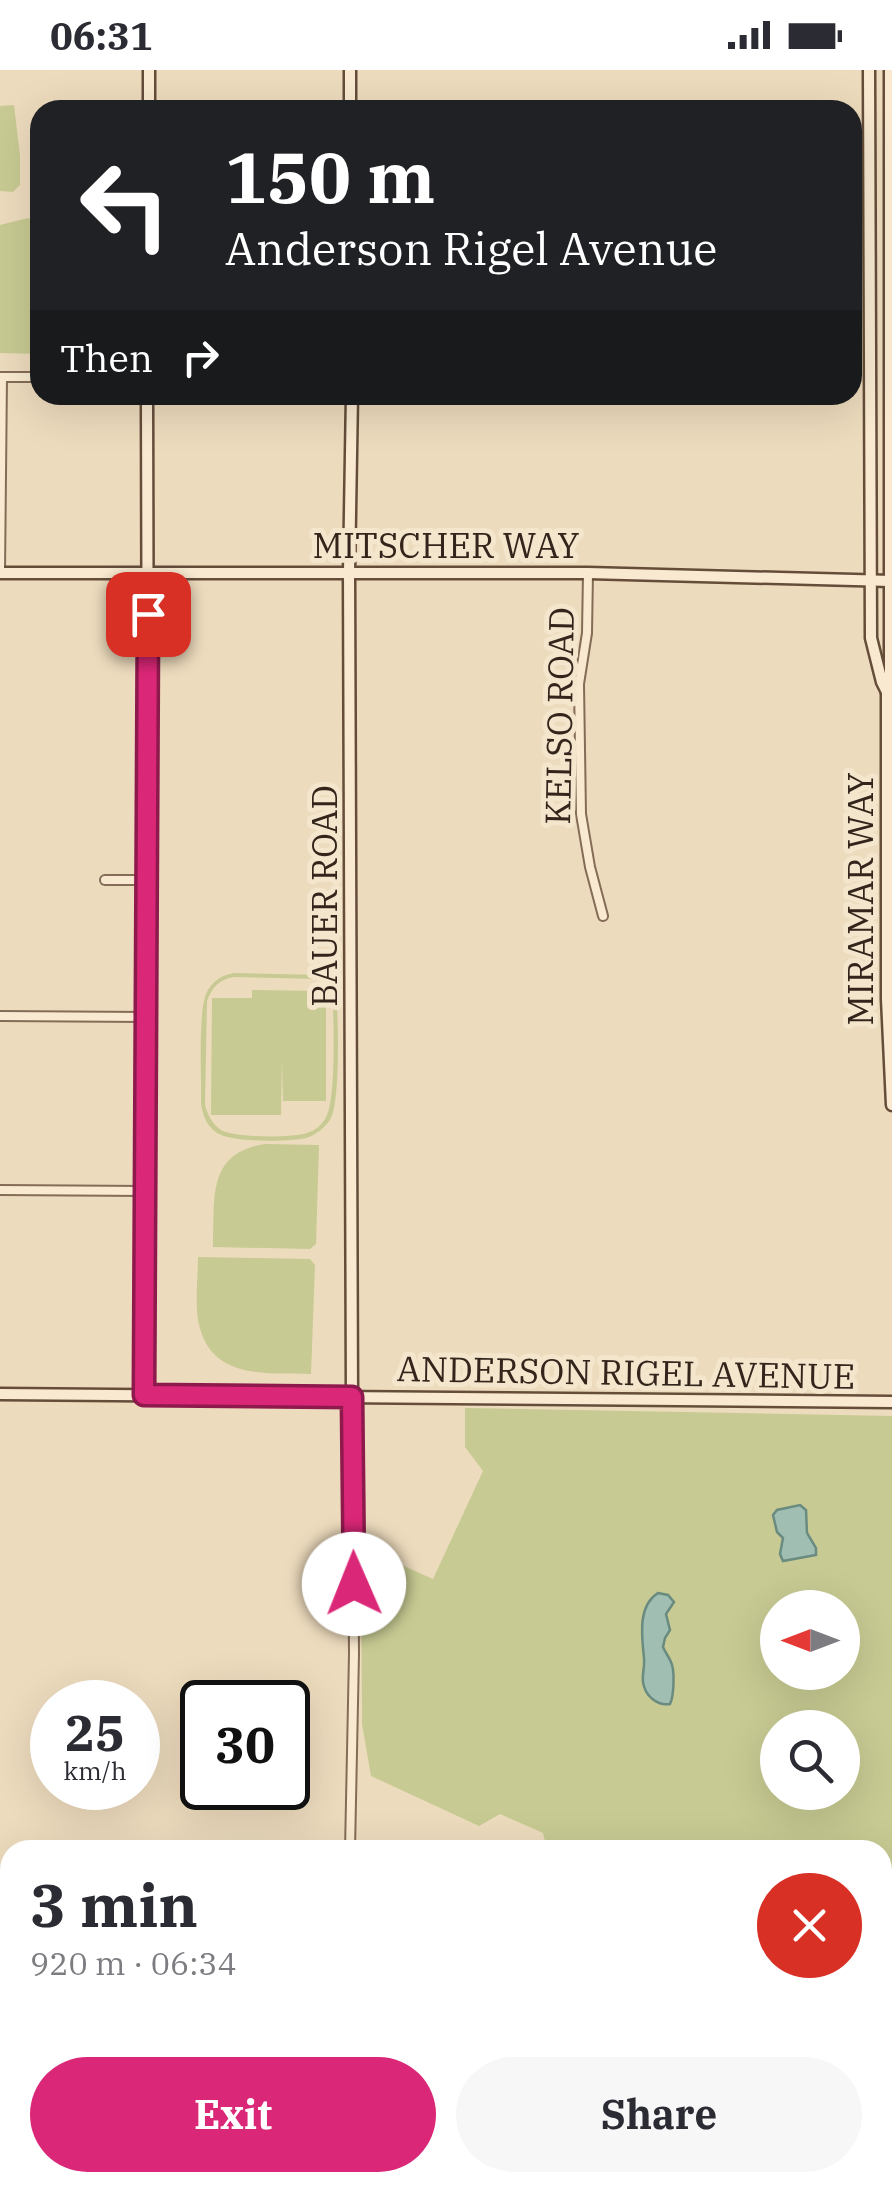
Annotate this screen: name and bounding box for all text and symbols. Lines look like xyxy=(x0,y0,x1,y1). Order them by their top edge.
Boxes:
text: 06:31 xyxy=(50,11,153,60)
text: 150 m xyxy=(225,131,435,222)
icon: left xyxy=(60,140,190,270)
text: Anderson Rigel Avenue xyxy=(225,219,717,277)
icon: right xyxy=(173,330,228,385)
text: Then xyxy=(60,333,153,382)
street label: MITSCHER WAY xyxy=(312,522,580,568)
pin xyxy=(106,572,191,657)
icon: arrive xyxy=(121,587,176,642)
street label: KELSO ROAD xyxy=(534,607,584,825)
street label: MIRAMAR WAY xyxy=(837,772,883,1026)
street label: BAUER ROAD xyxy=(301,785,347,1007)
street label: ANDERSON RIGEL AVENUE xyxy=(396,1345,856,1399)
position arrow xyxy=(302,1532,406,1636)
north arrow xyxy=(760,1590,860,1690)
map controls xyxy=(760,1590,860,1810)
speed limit sign: 30 xyxy=(180,1680,310,1810)
text: 25 xyxy=(65,1700,125,1765)
button: search xyxy=(760,1710,860,1810)
text: km/h xyxy=(63,1754,127,1787)
text: 3 min xyxy=(30,1865,198,1944)
button: close xyxy=(757,1873,862,1978)
text: 920 m · 06:34 xyxy=(30,1942,237,1984)
button: Exit xyxy=(30,2057,436,2172)
button: Share xyxy=(456,2057,862,2172)

